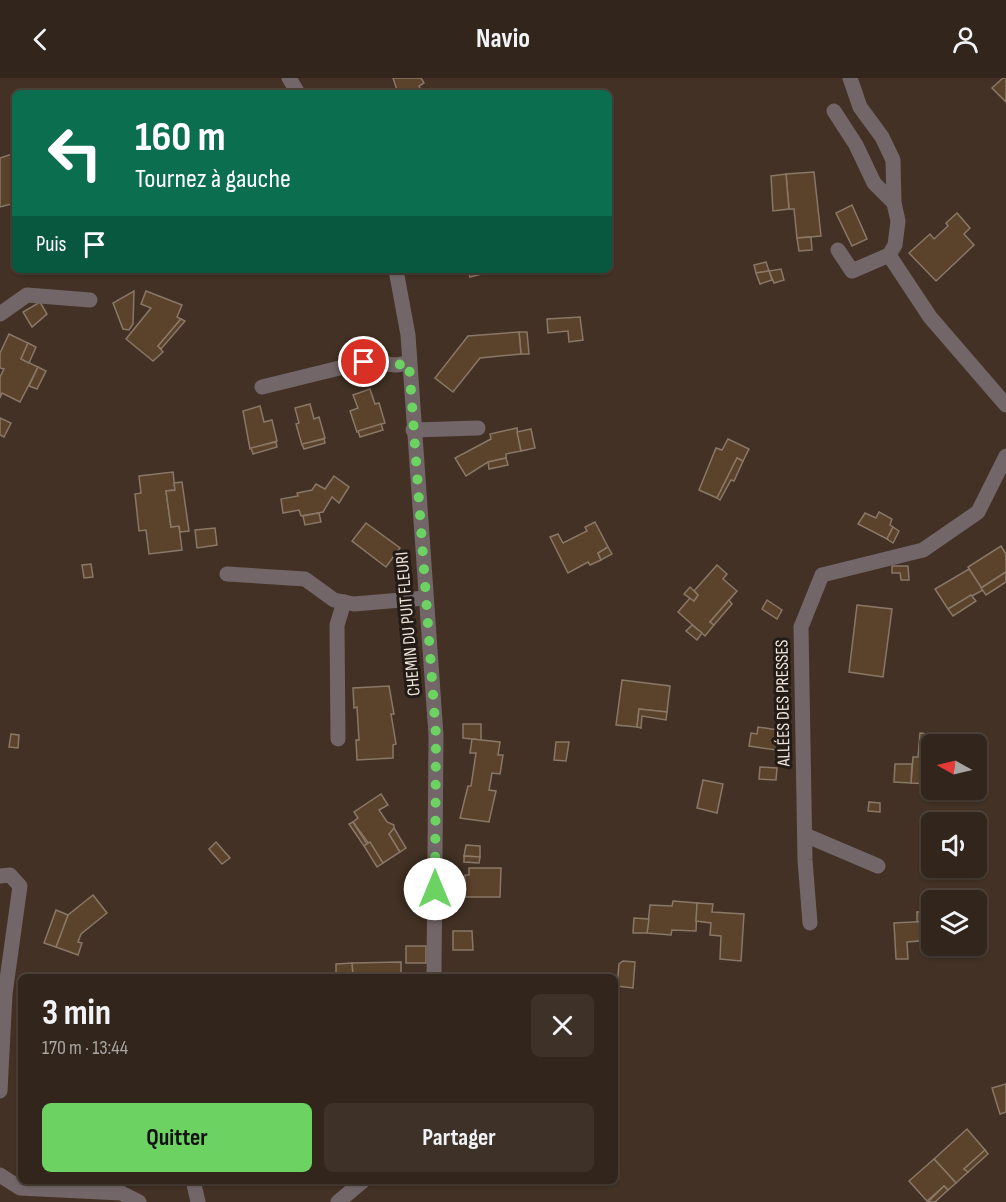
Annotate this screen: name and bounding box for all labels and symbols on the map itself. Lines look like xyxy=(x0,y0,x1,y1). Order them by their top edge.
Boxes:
pin xyxy=(338,336,389,387)
street label: CHEMIN DU PUIT FLEURI xyxy=(391,551,425,697)
street label: ALLÉES DES PRESSES xyxy=(771,639,795,768)
north arrow xyxy=(921,734,987,800)
position arrow xyxy=(403,857,467,921)

